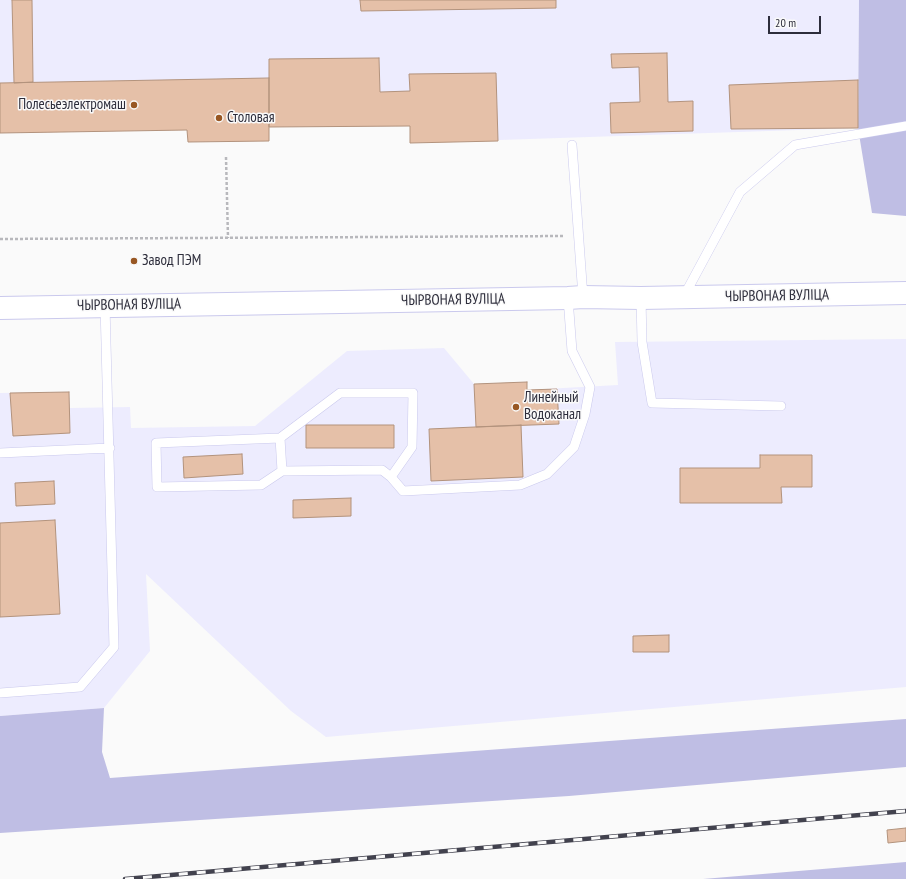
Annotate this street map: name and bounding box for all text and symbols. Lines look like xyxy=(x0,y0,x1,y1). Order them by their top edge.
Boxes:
scale bar xyxy=(770,8,823,34)
text: 20 m xyxy=(775,15,796,30)
place label: Полесьеэлектромаш xyxy=(18,96,126,114)
marker: Полесьеэлектромаш xyxy=(129,100,139,110)
place label: Столовая xyxy=(227,109,275,127)
marker: Столовая xyxy=(214,113,224,123)
place label: Завод ПЭМ xyxy=(142,252,201,270)
marker: Завод ПЭМ xyxy=(129,256,139,266)
street label: ЧЫРВОНАЯ ВУЛІЦА xyxy=(725,286,829,306)
street label: ЧЫРВОНАЯ ВУЛІЦА xyxy=(401,290,505,310)
street label: ЧЫРВОНАЯ ВУЛІЦА xyxy=(77,295,181,315)
place label: Линейный Водоканал xyxy=(524,389,581,424)
marker: Линейный Водоканал xyxy=(511,402,521,412)

